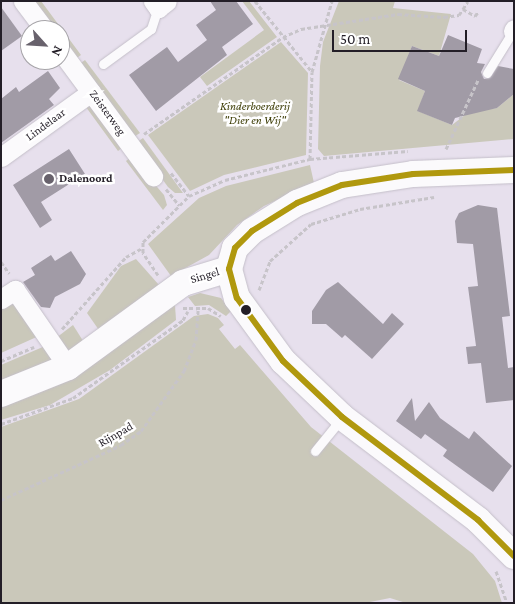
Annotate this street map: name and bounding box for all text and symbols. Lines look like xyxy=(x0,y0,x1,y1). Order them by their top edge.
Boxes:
north arrow xyxy=(20,20,70,70)
scale bar xyxy=(335,20,470,52)
text: 50 m xyxy=(340,31,370,47)
text: N xyxy=(48,43,67,59)
street label: Zeisterweg xyxy=(86,87,128,139)
park label: Kinderboerderij "Dier en Wij" xyxy=(220,100,290,128)
street label: Lindelaar xyxy=(23,106,69,144)
place label: Dalenoord xyxy=(59,172,113,186)
marker: Dalenoord xyxy=(43,173,55,185)
street label: Singel xyxy=(189,265,221,287)
unlabelled marker xyxy=(241,305,251,315)
street label: Rijnpad xyxy=(96,419,136,451)

